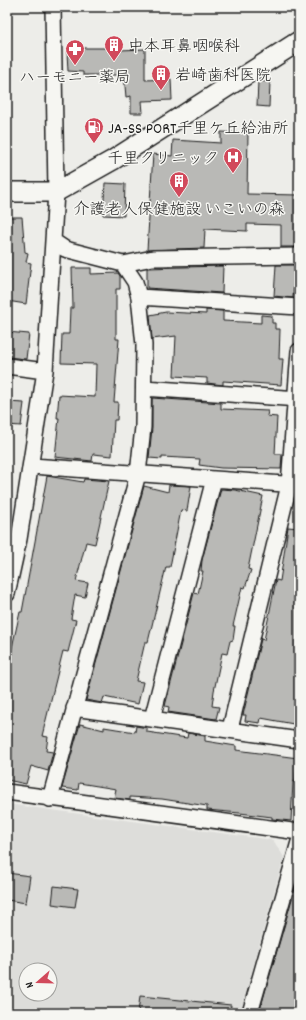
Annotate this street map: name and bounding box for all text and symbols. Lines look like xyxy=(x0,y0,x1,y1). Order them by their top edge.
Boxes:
building icon: 中本耳鼻咽喉科 xyxy=(103,34,125,62)
place label: 中本耳鼻咽喉科 xyxy=(128,36,240,59)
pharmacy icon: ハーモニー薬局 xyxy=(64,38,86,66)
building icon: 岩崎歯科医院 xyxy=(150,63,172,91)
place label: 岩崎歯科医院 xyxy=(175,65,271,88)
place label: ハーモニー薬局 xyxy=(19,67,131,90)
fuel station icon: JA-SS PORT千里ケ丘給油所 xyxy=(83,116,105,144)
place label: JA-SS PORT千里ケ丘給油所 xyxy=(108,118,288,141)
hospital icon: 千里クリニック xyxy=(222,146,244,174)
place label: 千里クリニック xyxy=(107,148,219,171)
building icon: 介護老人保健施設 いこいの森 xyxy=(168,170,190,198)
place label: 介護老人保健施設 いこいの森 xyxy=(73,199,285,222)
north arrow xyxy=(18,962,58,1002)
text: N xyxy=(22,979,39,990)

